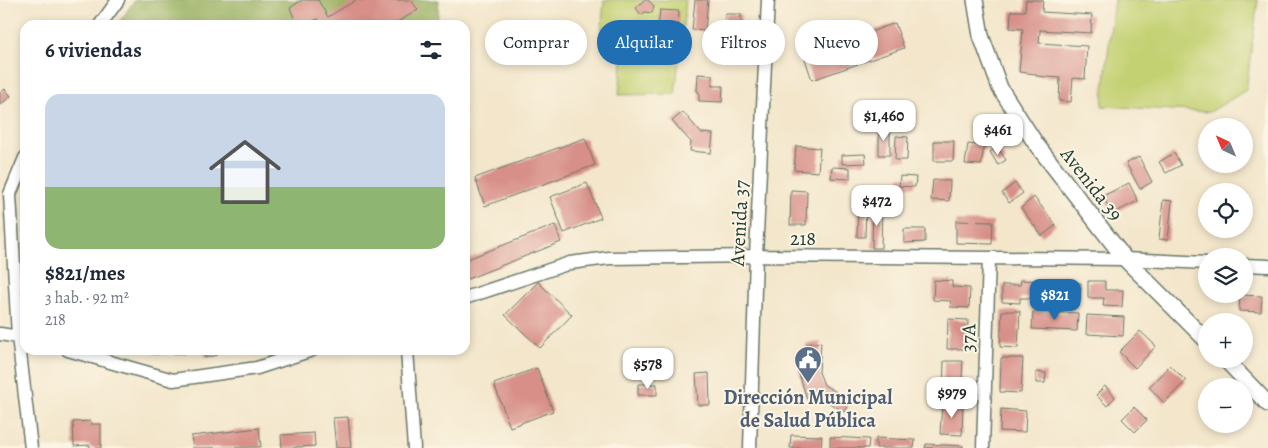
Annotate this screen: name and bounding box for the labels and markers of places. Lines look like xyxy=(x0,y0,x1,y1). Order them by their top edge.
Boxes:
pin: $1,460 xyxy=(843,100,925,142)
pin: $461 xyxy=(968,114,1028,156)
pin: $472 xyxy=(847,184,907,227)
pin: $821 xyxy=(1025,278,1085,321)
public building icon: Dirección Municipal de Salud Pública xyxy=(793,345,823,384)
pin: $578 xyxy=(618,348,678,390)
pin: $979 xyxy=(922,376,982,419)
place label: Dirección Municipal de Salud Pública xyxy=(723,384,893,434)

